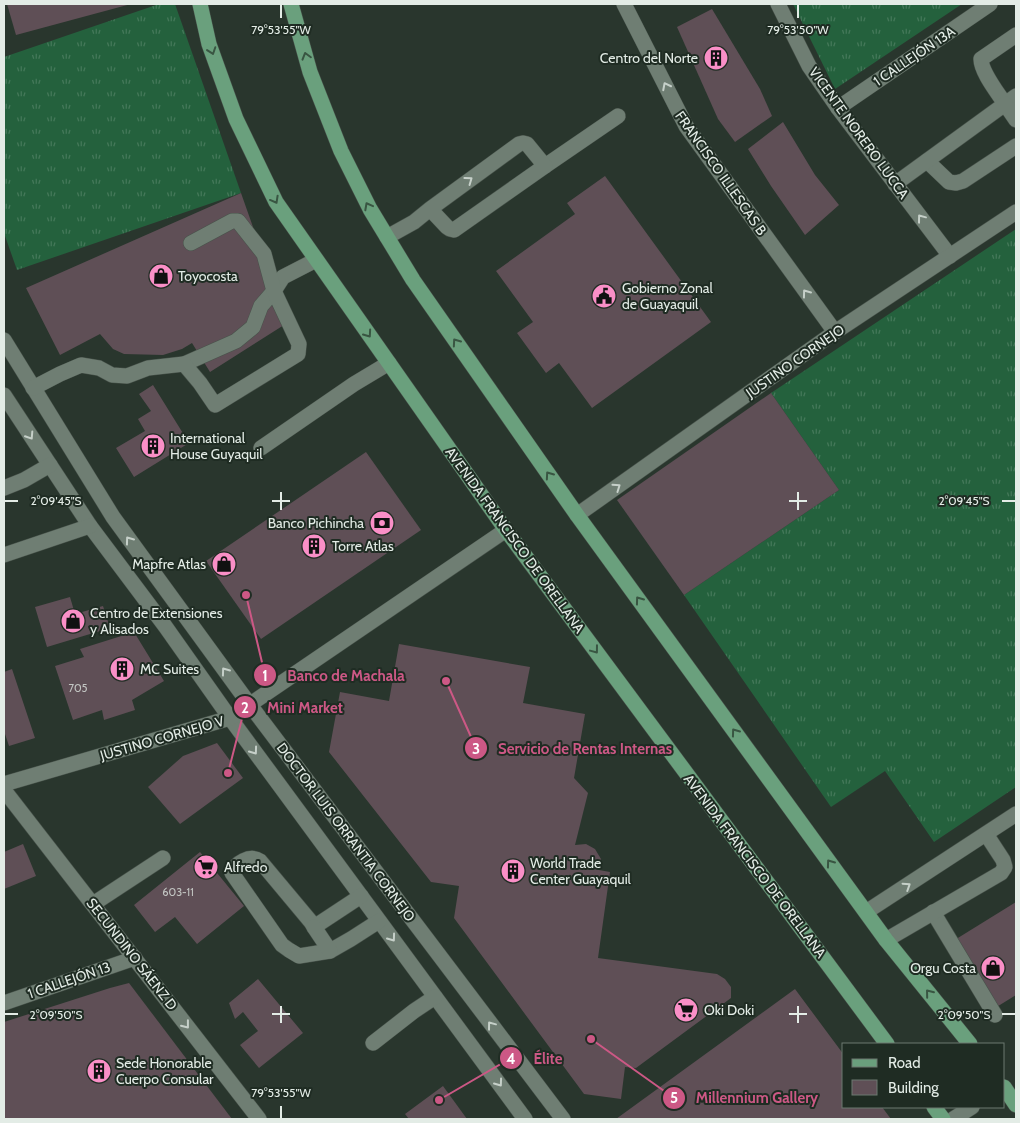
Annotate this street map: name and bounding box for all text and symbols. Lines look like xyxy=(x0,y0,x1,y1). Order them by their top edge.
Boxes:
text: 79°53'55"W xyxy=(251,22,311,37)
text: 79°53'50"W xyxy=(767,22,829,37)
street label: 1 CALLEJÓN 13A xyxy=(870,22,959,90)
building icon: Centro del Norte xyxy=(703,45,729,71)
one-way arrow xyxy=(206,46,216,55)
place label: Centro del Norte xyxy=(600,49,698,67)
one-way arrow xyxy=(301,52,311,61)
street label: VICENTE NORERO LUCCA xyxy=(805,64,913,203)
one-way arrow xyxy=(662,83,672,92)
street label: FRANCISCO ILLESCAS B xyxy=(671,107,771,239)
one-way arrow xyxy=(464,177,473,186)
one-way arrow xyxy=(269,195,279,204)
one-way arrow xyxy=(364,202,374,211)
one-way arrow xyxy=(918,214,927,224)
shop icon: Toyocosta xyxy=(148,263,174,289)
place label: Toyocosta xyxy=(178,267,238,285)
place label: Gobierno Zonal de Guayaquil xyxy=(622,279,714,313)
public building icon: Gobierno Zonal de Guayaquil xyxy=(591,283,617,309)
one-way arrow xyxy=(803,289,812,299)
street label: JUSTINO CORNEJO xyxy=(741,320,848,402)
one-way arrow xyxy=(362,328,371,337)
one-way arrow xyxy=(453,338,462,348)
place label: International House Guyaquil xyxy=(170,429,263,463)
one-way arrow xyxy=(24,430,34,439)
building icon: International House Guyaquil xyxy=(140,433,166,459)
street label: AVENIDA FRANCISCO DE ORELLANA xyxy=(441,443,589,637)
one-way arrow xyxy=(546,471,555,481)
one-way arrow xyxy=(611,484,621,493)
text: 2°09'45"S xyxy=(30,493,82,508)
text: 2°09'45"S xyxy=(938,493,990,508)
bank icon: Banco Pichincha xyxy=(369,510,395,536)
place label: Banco Pichincha xyxy=(268,514,364,532)
building icon: Torre Atlas xyxy=(301,533,327,559)
one-way arrow xyxy=(126,536,135,546)
place label: Torre Atlas xyxy=(332,537,394,555)
shop icon: Mapfre Atlas xyxy=(211,551,237,577)
place label: Mapfre Atlas xyxy=(132,555,206,573)
one-way arrow xyxy=(636,596,645,606)
place label: Centro de Extensiones y Alisados xyxy=(90,604,223,638)
shop icon: Centro de Extensiones y Alisados xyxy=(60,608,86,634)
one-way arrow xyxy=(590,644,598,653)
building icon: MC Suites xyxy=(109,656,135,682)
place label: MC Suites xyxy=(140,660,199,678)
callout: Banco de Machala xyxy=(252,660,414,690)
one-way arrow xyxy=(222,667,231,677)
text: 1 xyxy=(262,667,268,685)
text: Banco de Machala xyxy=(287,667,405,685)
house number: 705 xyxy=(68,681,88,695)
callout: Mini Market xyxy=(233,692,353,722)
text: 2 xyxy=(241,699,249,717)
text: Mini Market xyxy=(267,699,343,717)
street label: JUSTINO CORNEJO V xyxy=(97,712,226,765)
one-way arrow xyxy=(732,728,741,738)
callout: Servicio de Rentas Internas xyxy=(463,733,682,763)
street label: DOCTOR LUIS ORRANTIA CORNEJO xyxy=(273,739,419,925)
text: 3 xyxy=(472,740,480,758)
text: Servicio de Rentas Internas xyxy=(498,740,672,758)
one-way arrow xyxy=(248,745,257,755)
street label: AVENIDA FRANCISCO DE ORELLANA xyxy=(680,770,830,962)
supermarket icon: Alfredo xyxy=(193,854,219,880)
place label: World Trade Center Guayaquil xyxy=(530,854,632,888)
place label: Alfredo xyxy=(224,858,268,876)
building icon: World Trade Center Guayaquil xyxy=(500,858,526,884)
one-way arrow xyxy=(828,860,836,869)
one-way arrow xyxy=(902,882,911,892)
house number: 603-11 xyxy=(162,885,194,899)
street label: SECUNDINO SÁENZ D xyxy=(83,894,181,1014)
one-way arrow xyxy=(386,932,394,941)
shop icon: Orgu Costa xyxy=(980,955,1006,981)
street label: 1 CALLEJÓN 13 xyxy=(25,957,113,1003)
place label: Orgu Costa xyxy=(910,959,976,977)
one-way arrow xyxy=(925,989,934,998)
supermarket icon: Oki Doki xyxy=(673,997,699,1023)
place label: Oki Doki xyxy=(704,1001,754,1019)
text: 2°09'50"S xyxy=(30,1007,82,1022)
text: 2°09'50"S xyxy=(938,1007,990,1022)
one-way arrow xyxy=(180,1019,189,1028)
one-way arrow xyxy=(489,1022,497,1031)
callout: Élite xyxy=(499,1043,573,1073)
legend xyxy=(842,1043,1005,1108)
text: Élite xyxy=(534,1049,563,1068)
text: 4 xyxy=(506,1050,516,1068)
place label: Sede Honorable Cuerpo Consular xyxy=(116,1054,214,1088)
text: Road xyxy=(888,1054,921,1072)
building icon: Sede Honorable Cuerpo Consular xyxy=(86,1058,112,1084)
one-way arrow xyxy=(493,1077,501,1086)
text: Building xyxy=(888,1079,939,1097)
callout: Millennium Gallery xyxy=(661,1083,829,1113)
text: 79°53'55"W xyxy=(251,1085,311,1100)
text: 5 xyxy=(670,1089,678,1107)
text: Millennium Gallery xyxy=(696,1089,819,1107)

